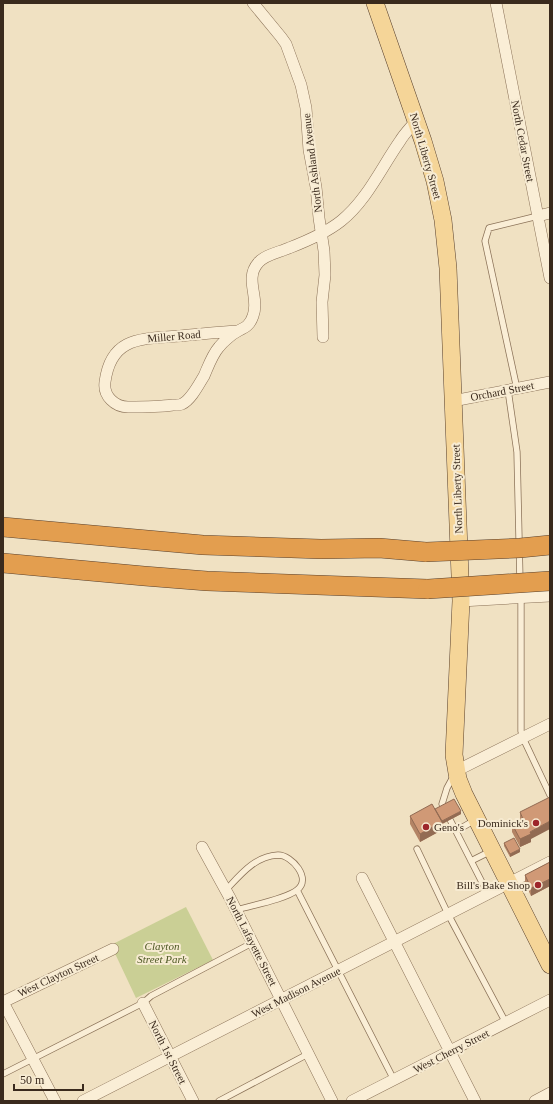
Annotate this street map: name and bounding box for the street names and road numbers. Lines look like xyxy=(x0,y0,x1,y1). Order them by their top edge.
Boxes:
street label: North Cedar Street xyxy=(509,99,537,183)
street label: North Liberty Street xyxy=(408,111,444,201)
street label: North Ashland Avenue xyxy=(300,113,324,213)
street label: Miller Road xyxy=(147,328,202,344)
street label: Orchard Street xyxy=(469,379,535,403)
street label: North Liberty Street xyxy=(449,444,465,534)
street label: North Lafayette Street xyxy=(224,894,280,988)
street label: West Clayton Street xyxy=(16,951,100,999)
street label: West Madison Avenue xyxy=(249,964,343,1020)
street label: North 1st Street xyxy=(147,1018,189,1086)
street label: West Cherry Street xyxy=(411,1027,491,1075)

